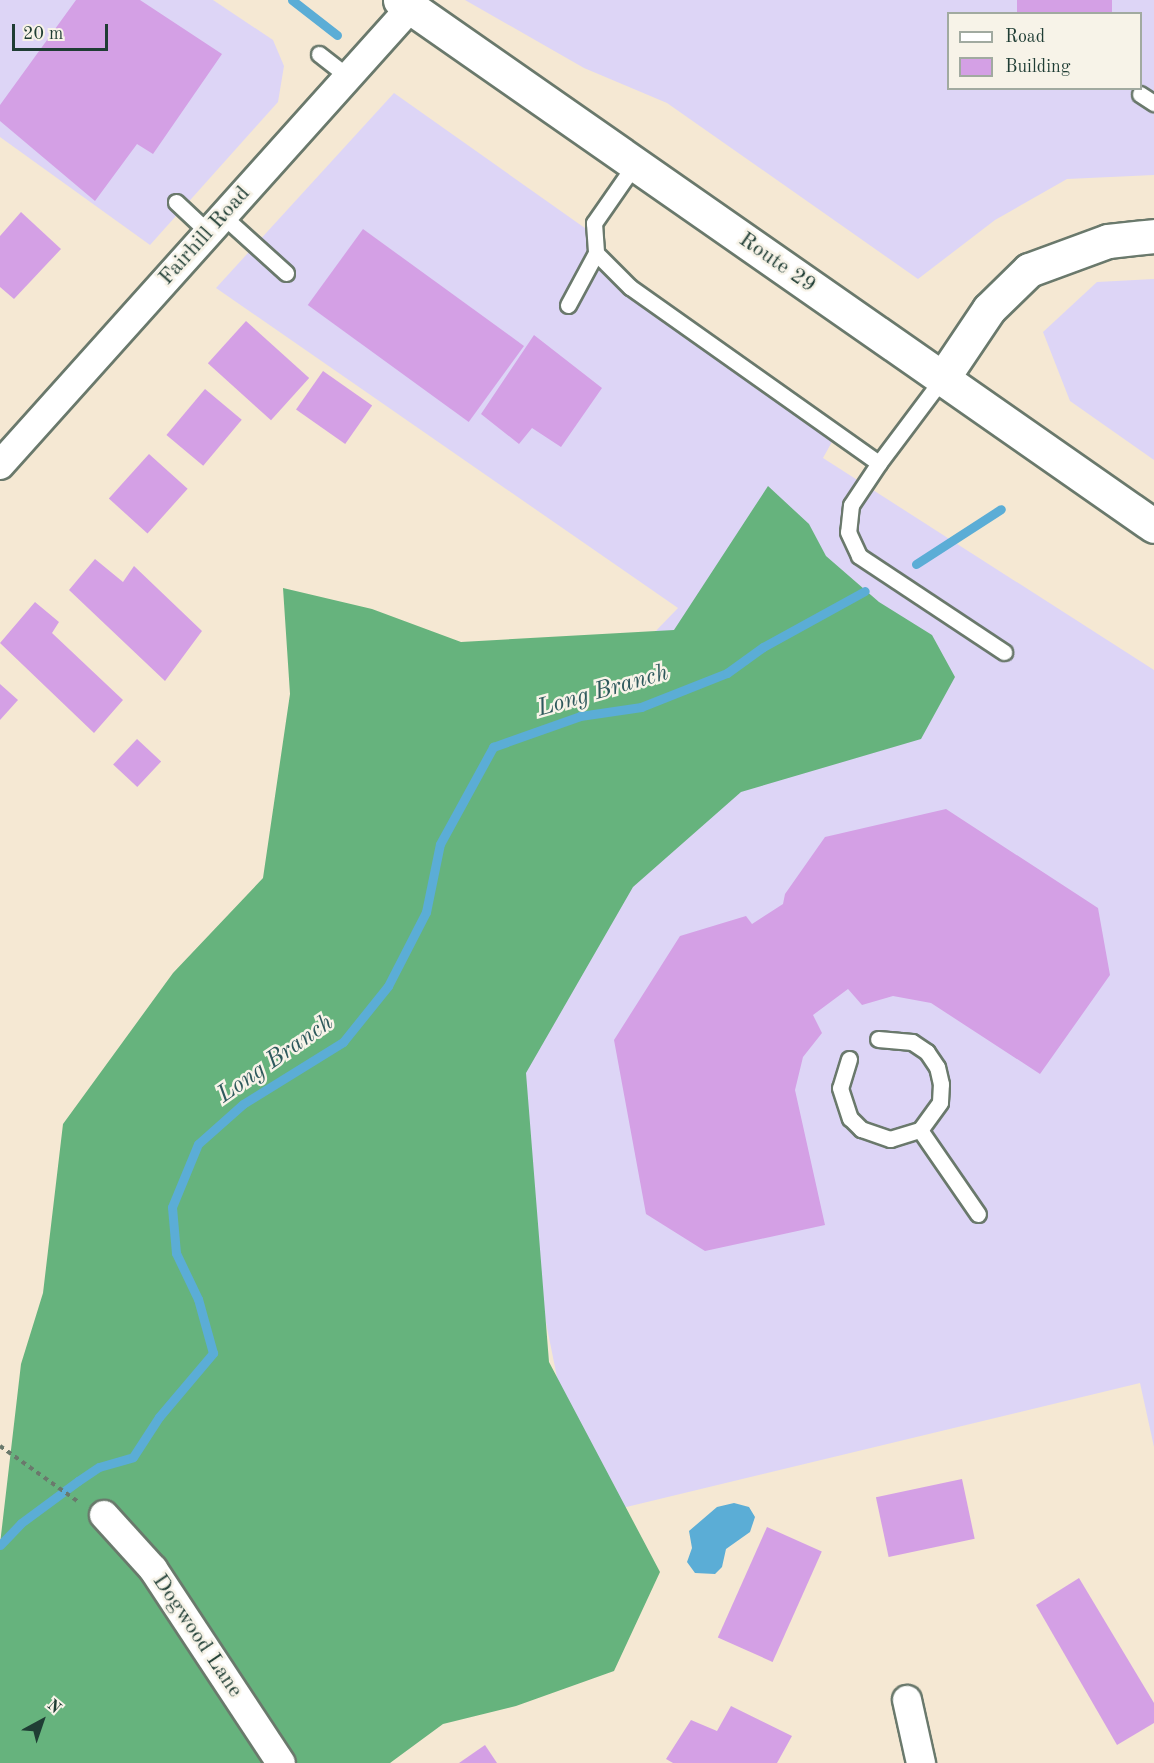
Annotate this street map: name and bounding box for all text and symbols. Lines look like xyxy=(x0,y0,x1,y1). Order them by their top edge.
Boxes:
scale bar xyxy=(15,12,111,50)
legend xyxy=(947,12,1142,90)
text: 20 m xyxy=(23,25,63,43)
text: Road xyxy=(1005,28,1045,46)
text: Building xyxy=(1005,58,1070,76)
street label: Fairhill Road xyxy=(154,181,256,291)
street label: Route 29 xyxy=(733,227,821,299)
water label: Long Branch xyxy=(534,660,672,724)
water label: Long Branch xyxy=(212,1009,340,1111)
street label: Dogwood Lane xyxy=(146,1569,248,1703)
north arrow xyxy=(12,1691,72,1751)
text: N xyxy=(44,1697,63,1717)

